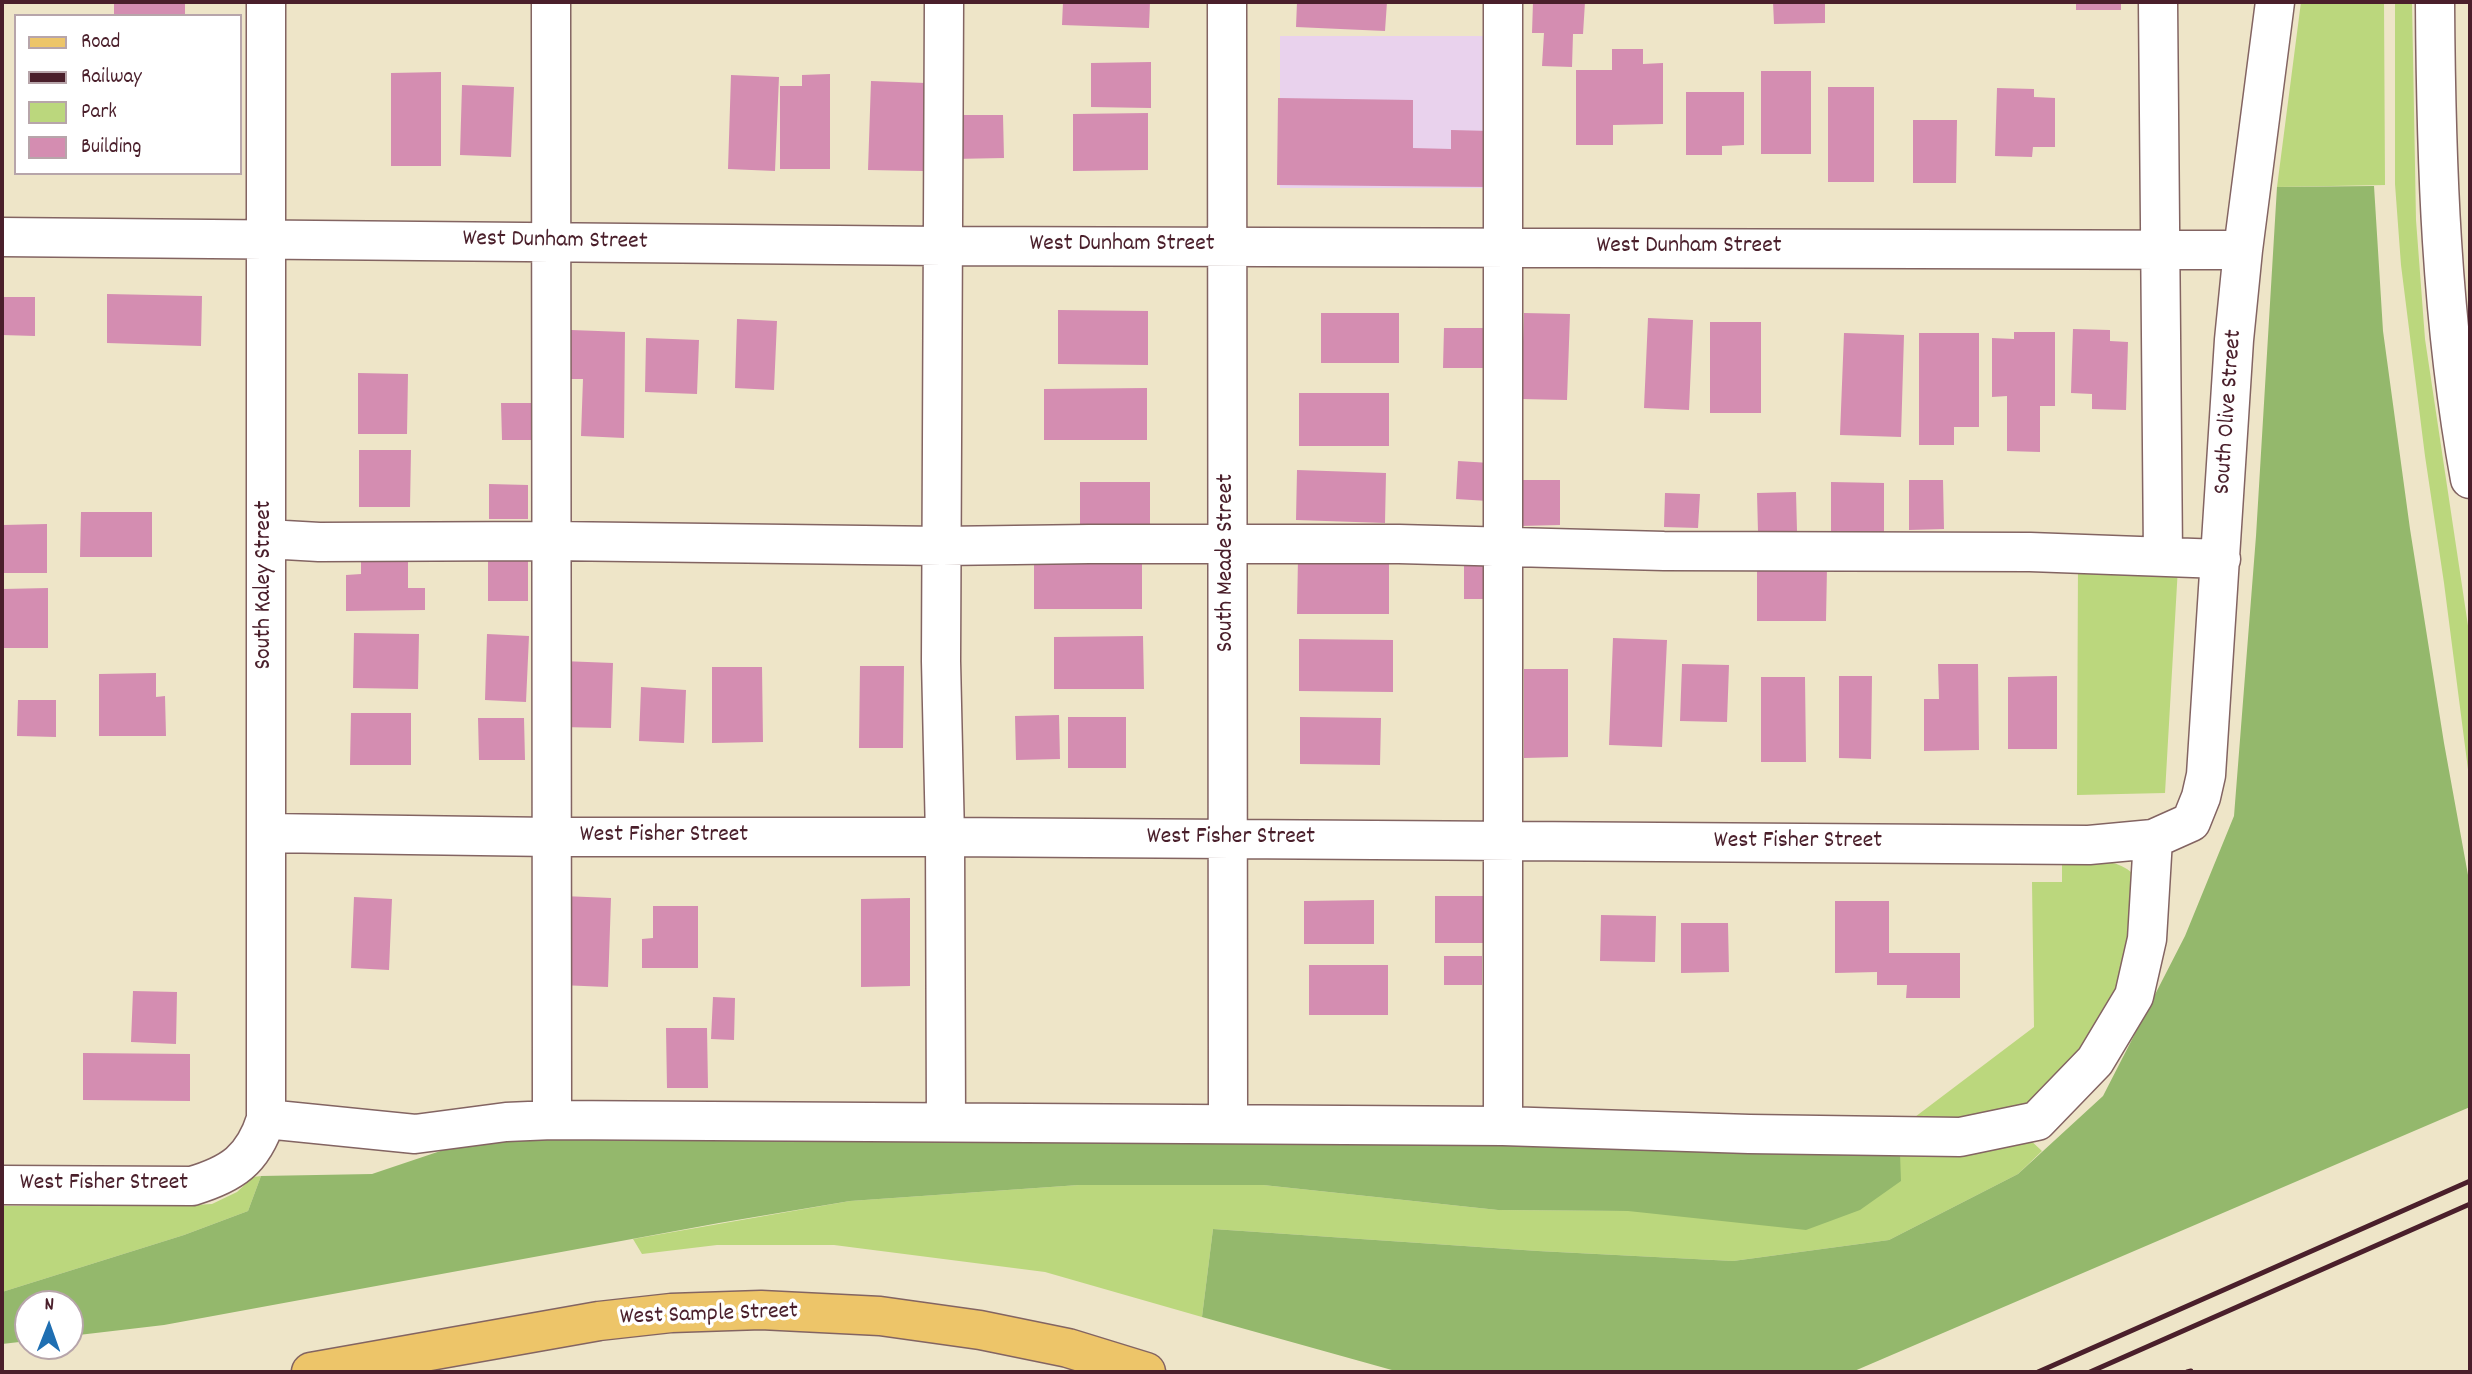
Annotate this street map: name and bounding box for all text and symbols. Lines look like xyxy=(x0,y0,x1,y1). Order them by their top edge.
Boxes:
legend xyxy=(14,14,242,175)
text: Road xyxy=(81,28,120,58)
text: Railway xyxy=(81,63,142,93)
text: Park xyxy=(81,98,117,128)
text: Building xyxy=(81,133,141,163)
street label: West Dunham Street xyxy=(462,226,648,258)
street label: West Dunham Street xyxy=(1029,232,1215,260)
street label: West Dunham Street xyxy=(1596,234,1782,262)
street label: South Olive Street xyxy=(2210,329,2250,495)
street label: South Meade Street xyxy=(1214,474,1242,652)
street label: South Kaley Street xyxy=(252,500,280,670)
street label: West Fisher Street xyxy=(580,823,748,851)
street label: West Fisher Street xyxy=(1147,825,1315,853)
street label: West Fisher Street xyxy=(1714,829,1882,857)
street label: West Fisher Street xyxy=(20,1171,188,1199)
north arrow xyxy=(14,1290,84,1360)
text: N xyxy=(44,1292,54,1319)
street label: West Sample Street xyxy=(619,1298,799,1334)

